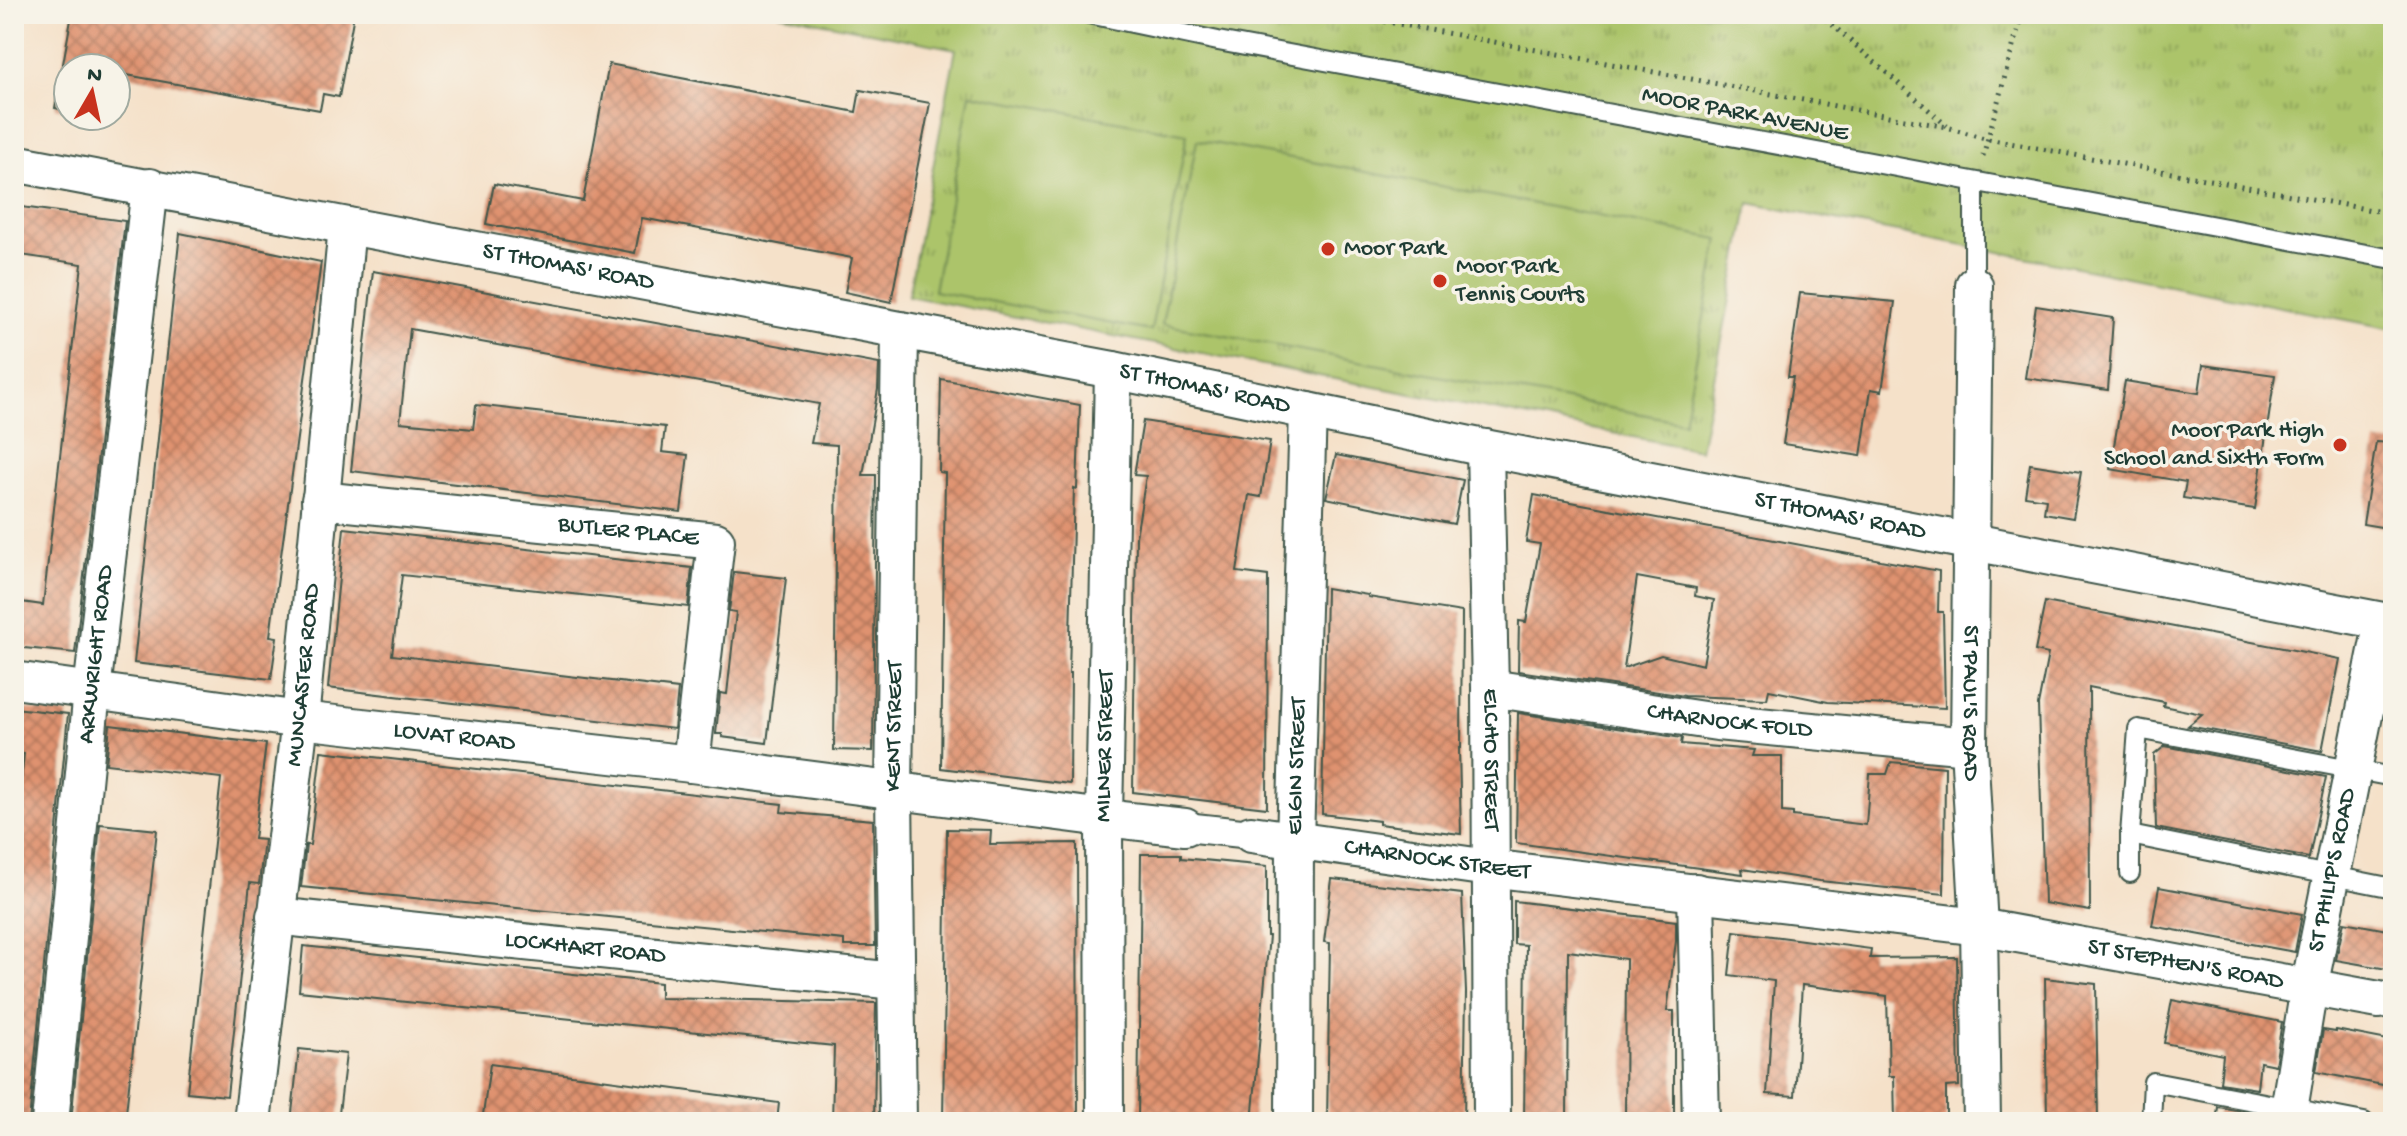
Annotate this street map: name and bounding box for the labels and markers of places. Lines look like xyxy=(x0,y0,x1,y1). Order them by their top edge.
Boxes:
place label: Moor Park xyxy=(1344,235,1448,264)
marker: Moor Park xyxy=(1319,240,1337,258)
place label: Moor Park Tennis Courts xyxy=(1454,253,1585,310)
marker: Moor Park Tennis Courts xyxy=(1431,272,1449,290)
place label: Moor Park High School and Sixth Form xyxy=(2104,417,2324,474)
marker: Moor Park High School and Sixth Form xyxy=(2331,436,2349,454)

